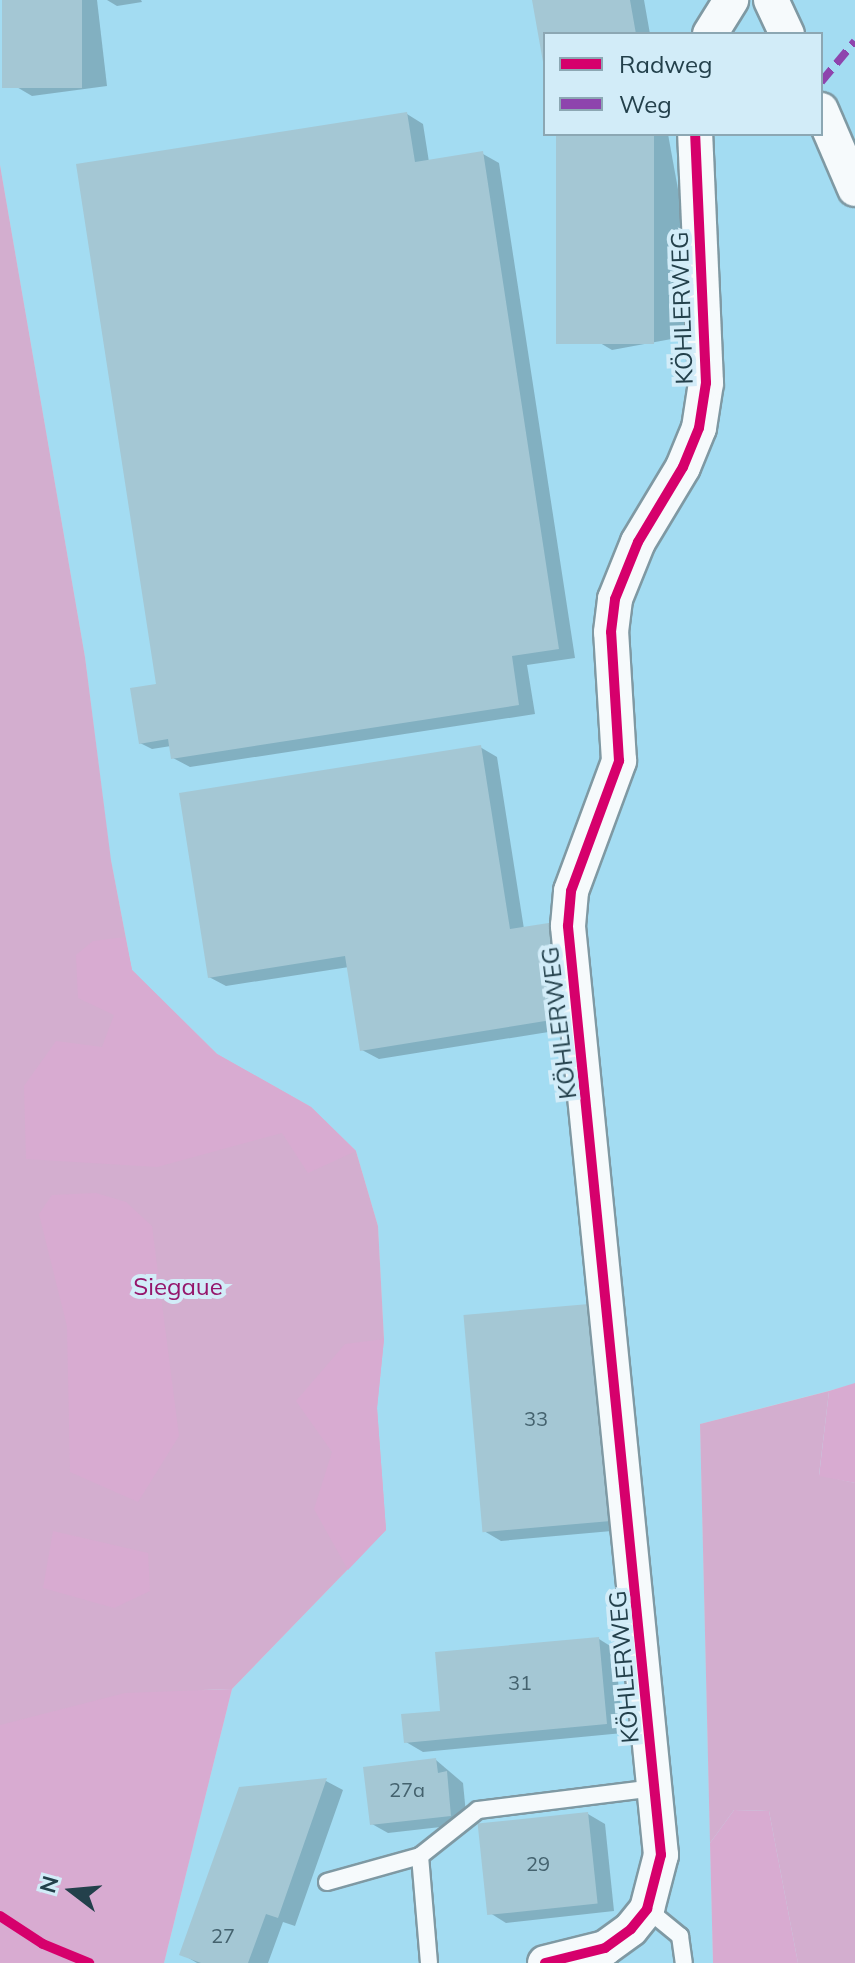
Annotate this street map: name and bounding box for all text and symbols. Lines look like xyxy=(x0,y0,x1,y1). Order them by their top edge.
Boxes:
legend xyxy=(543,32,823,136)
text: Radweg xyxy=(619,49,713,79)
text: Weg xyxy=(619,89,672,119)
street label: KÖHLERWEG xyxy=(665,231,699,385)
street label: KÖHLERWEG xyxy=(535,945,583,1101)
park label: Siegaue xyxy=(133,1273,223,1301)
house number: 33 xyxy=(524,1406,548,1430)
street label: KÖHLERWEG xyxy=(603,1589,645,1745)
house number: 31 xyxy=(508,1670,532,1694)
house number: 27a xyxy=(389,1777,425,1801)
north arrow xyxy=(32,1851,112,1931)
house number: 29 xyxy=(526,1851,550,1875)
text: N xyxy=(33,1873,65,1896)
house number: 27 xyxy=(211,1923,235,1947)

